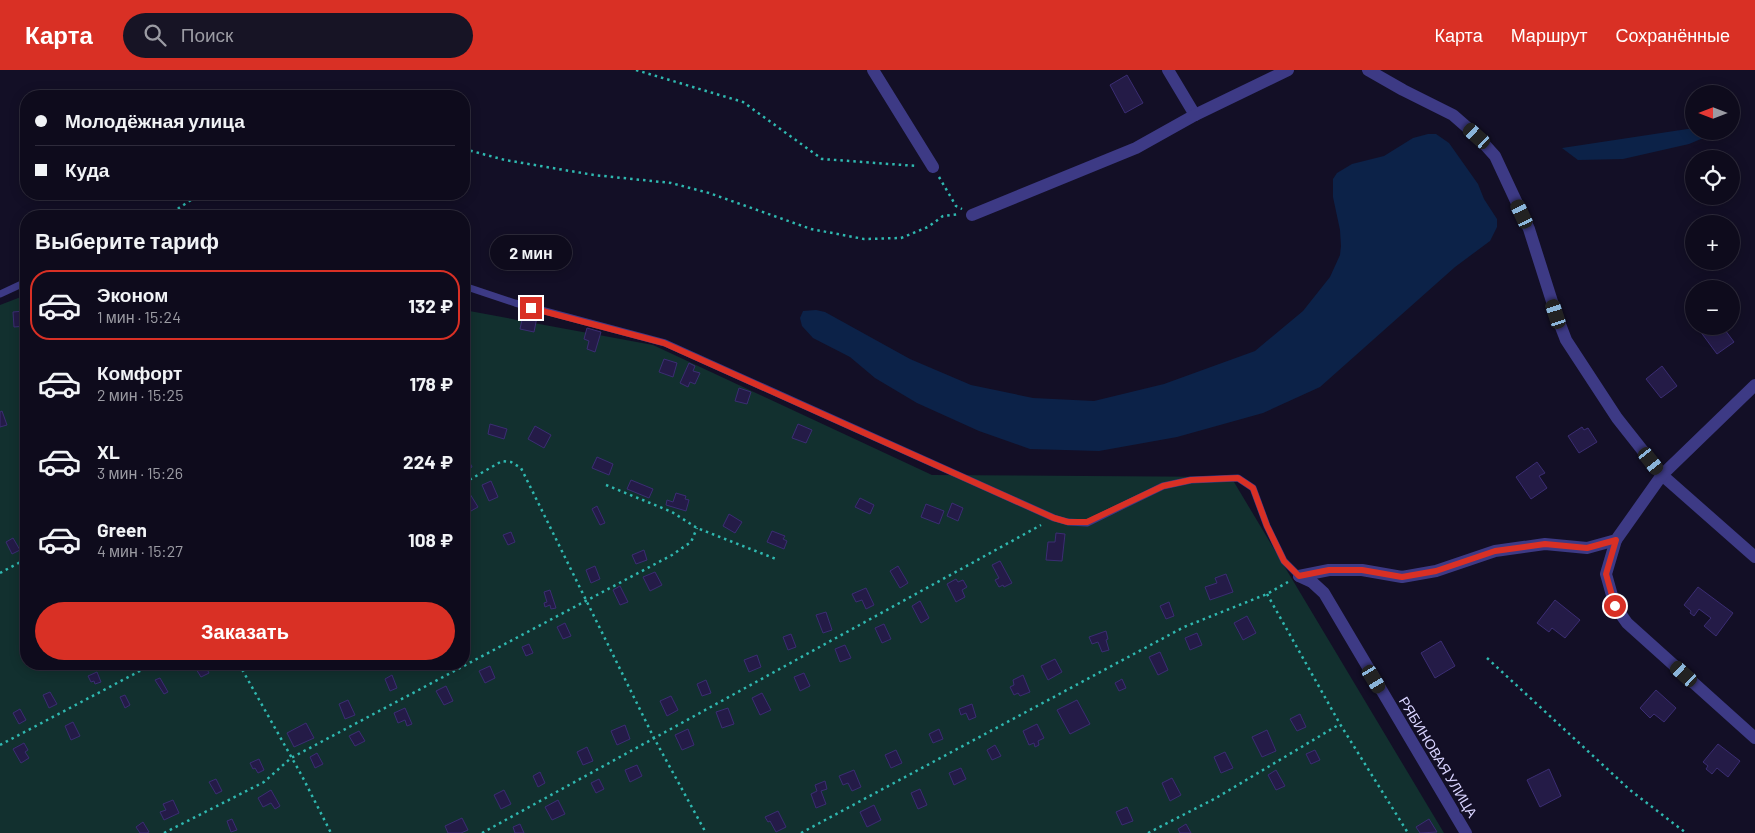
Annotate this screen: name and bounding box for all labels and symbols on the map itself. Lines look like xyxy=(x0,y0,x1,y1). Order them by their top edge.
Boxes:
north arrow xyxy=(1685,85,1740,140)
car xyxy=(1460,120,1493,152)
car xyxy=(1508,197,1535,231)
callout: 2 мин xyxy=(490,236,572,270)
route end xyxy=(520,297,542,319)
car xyxy=(1544,297,1567,331)
car xyxy=(1635,445,1666,477)
route start xyxy=(1604,595,1626,617)
car xyxy=(1667,658,1700,690)
car xyxy=(1359,662,1388,696)
street label: РЯБИНОВАЯ УЛИЦА xyxy=(1396,693,1482,821)

